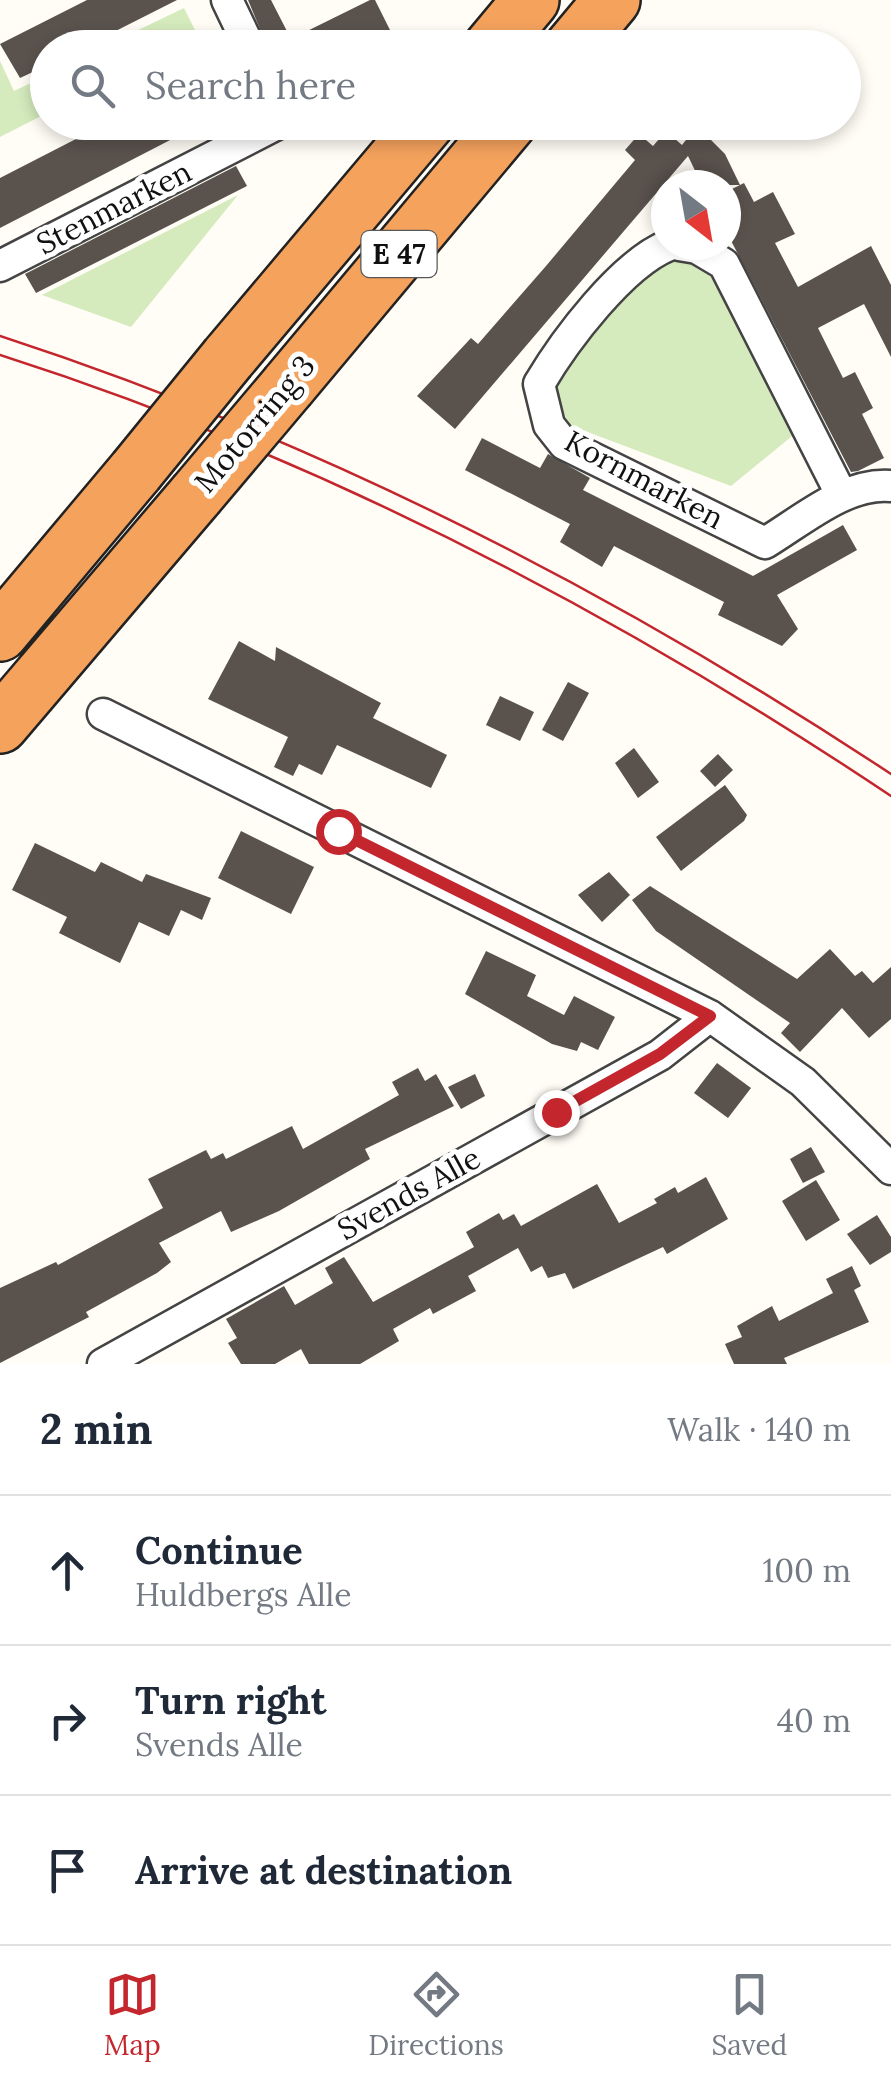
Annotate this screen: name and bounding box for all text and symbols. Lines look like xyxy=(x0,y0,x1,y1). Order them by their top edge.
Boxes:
search box xyxy=(30,30,861,140)
icon: search xyxy=(65,58,120,113)
text: Search here xyxy=(145,61,356,109)
street label: Stenmarken xyxy=(30,152,197,262)
north arrow xyxy=(651,170,741,260)
road number: E 47 xyxy=(362,231,436,277)
street label: Motorring 3 xyxy=(186,347,324,501)
street label: Kornmarken xyxy=(559,421,730,537)
route start xyxy=(316,809,362,855)
route end xyxy=(534,1090,580,1136)
street label: Svends Alle xyxy=(330,1138,487,1248)
text: 2 min xyxy=(40,1402,153,1456)
text: Walk · 140 m xyxy=(667,1409,851,1450)
text: Continue xyxy=(135,1526,303,1574)
icon: ahead xyxy=(40,1543,95,1598)
text: 100 m xyxy=(763,1550,851,1591)
text: Huldbergs Alle xyxy=(135,1574,352,1615)
text: Turn right xyxy=(135,1676,326,1724)
icon: right xyxy=(40,1693,95,1748)
text: 40 m xyxy=(777,1700,851,1741)
text: Svends Alle xyxy=(135,1724,303,1765)
icon: arrive xyxy=(40,1843,95,1898)
text: Arrive at destination xyxy=(135,1846,512,1894)
tab: Map xyxy=(104,1967,161,2063)
tab: Directions xyxy=(368,1967,504,2063)
tab: Saved xyxy=(711,1967,787,2063)

